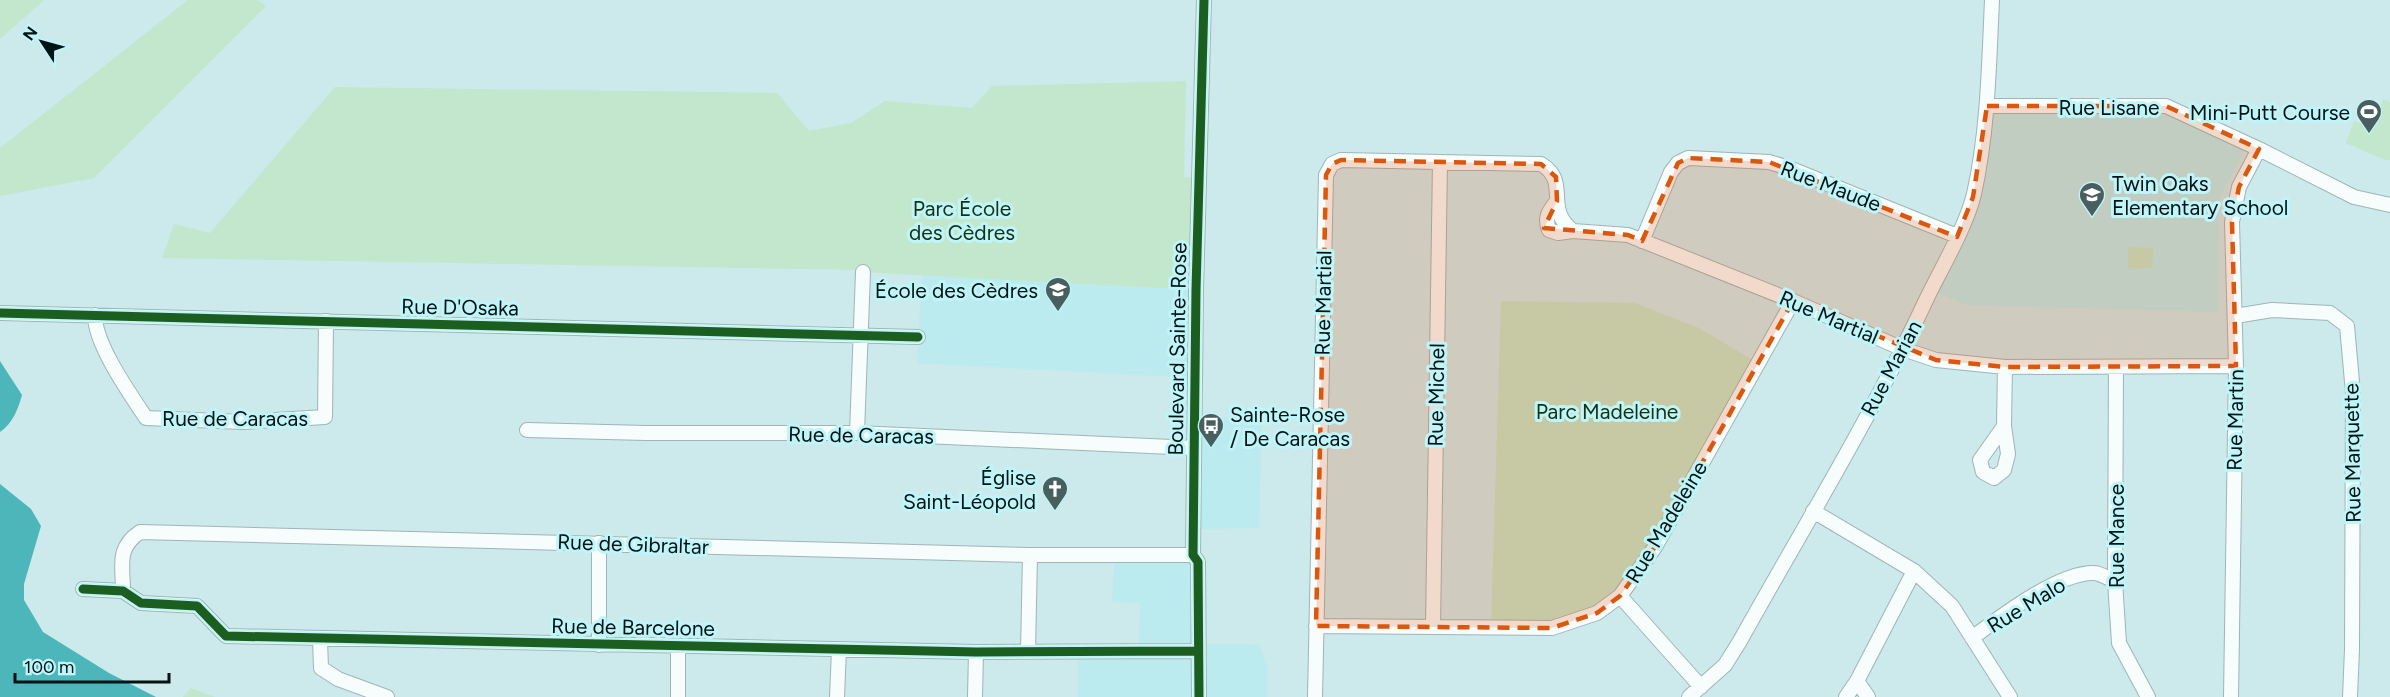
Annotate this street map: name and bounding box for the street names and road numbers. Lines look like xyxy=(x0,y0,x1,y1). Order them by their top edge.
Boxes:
street label: Rue Lisane xyxy=(2059,95,2160,120)
street label: Rue Maude xyxy=(1777,155,1885,217)
street label: Boulevard Sainte-Rose xyxy=(1163,242,1191,456)
street label: Rue Martial xyxy=(1310,250,1336,356)
street label: Rue Martial xyxy=(1776,285,1882,349)
street label: Rue D'Osaka xyxy=(401,293,519,321)
street label: Rue Marian xyxy=(1855,316,1927,420)
street label: Rue Michel xyxy=(1423,343,1449,447)
street label: Rue Martin xyxy=(2222,369,2248,471)
street label: Rue Marquette xyxy=(2338,383,2366,523)
street label: Rue de Caracas xyxy=(162,406,308,431)
street label: Rue de Caracas xyxy=(788,421,934,449)
street label: Rue Madeleine xyxy=(1620,456,1712,588)
street label: Rue Mance xyxy=(2104,484,2129,588)
street label: Rue de Gibraltar xyxy=(557,529,709,559)
street label: Rue Malo xyxy=(1982,572,2070,638)
street label: Rue de Barcelone xyxy=(551,613,715,641)

